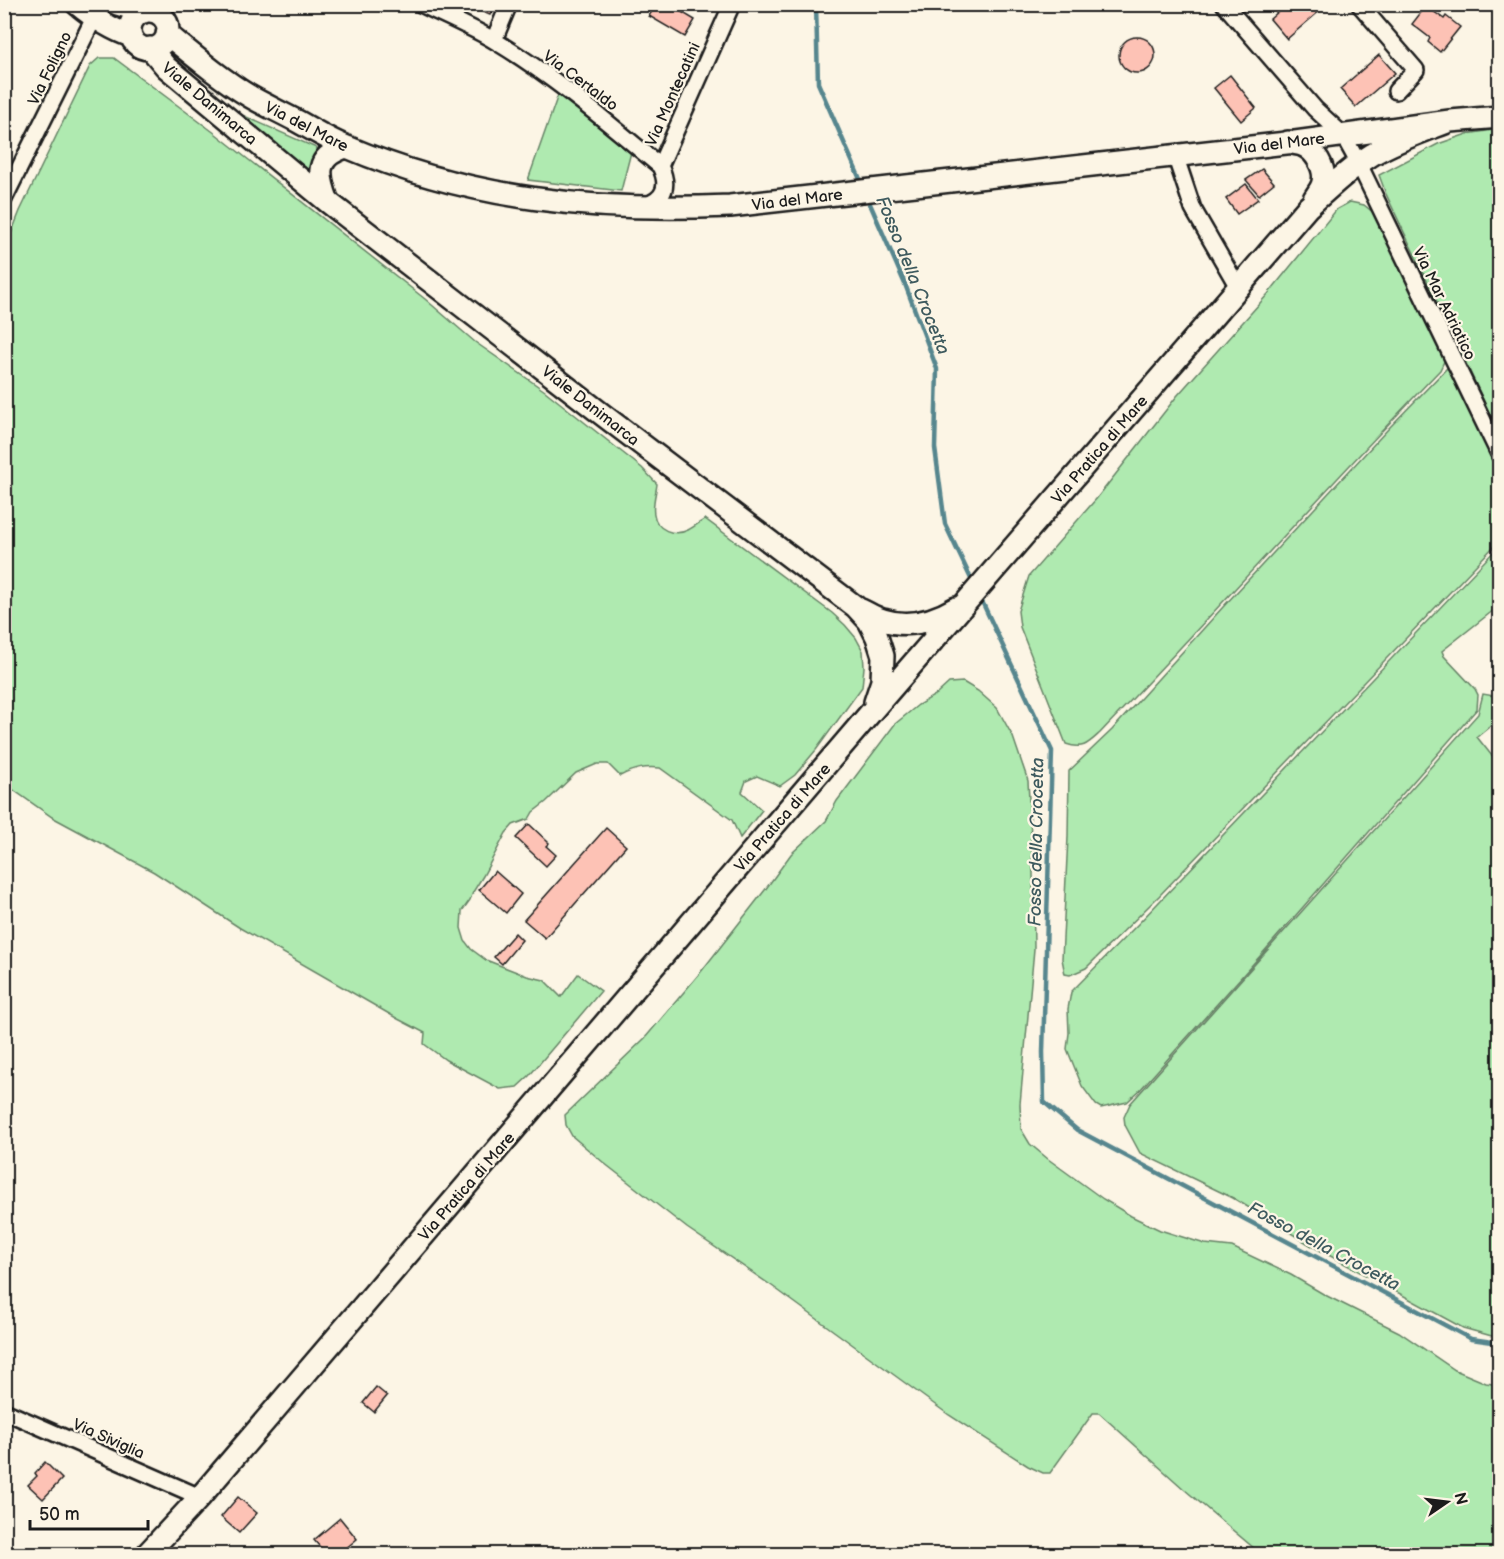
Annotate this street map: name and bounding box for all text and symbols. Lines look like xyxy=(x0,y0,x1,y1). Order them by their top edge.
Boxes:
street label: Via Foligno xyxy=(24,29,76,109)
street label: Via Montecatini xyxy=(642,40,705,150)
street label: Via Certaldo xyxy=(539,47,621,116)
street label: Viale Danimarca xyxy=(158,59,261,150)
street label: Via del Mare xyxy=(261,98,352,157)
street label: Via del Mare xyxy=(1233,129,1326,159)
street label: Via del Mare xyxy=(751,185,844,215)
water label: Fosso della Crocetta xyxy=(871,193,954,357)
street label: Via Mar Adriatico xyxy=(1408,244,1479,363)
street label: Viale Danimarca xyxy=(538,362,643,450)
street label: Via Pratica di Mare xyxy=(1048,392,1153,508)
water label: Fosso della Crocetta xyxy=(1025,757,1048,927)
street label: Via Pratica di Mare xyxy=(731,760,836,876)
street label: Via Pratica di Mare xyxy=(415,1129,520,1245)
water label: Fosso della Crocetta xyxy=(1244,1197,1403,1295)
street label: Via Siviglia xyxy=(70,1415,147,1464)
north arrow xyxy=(1417,1472,1477,1532)
text: N xyxy=(1449,1491,1471,1507)
scale bar xyxy=(30,1493,148,1531)
text: 50 m xyxy=(39,1504,80,1525)

